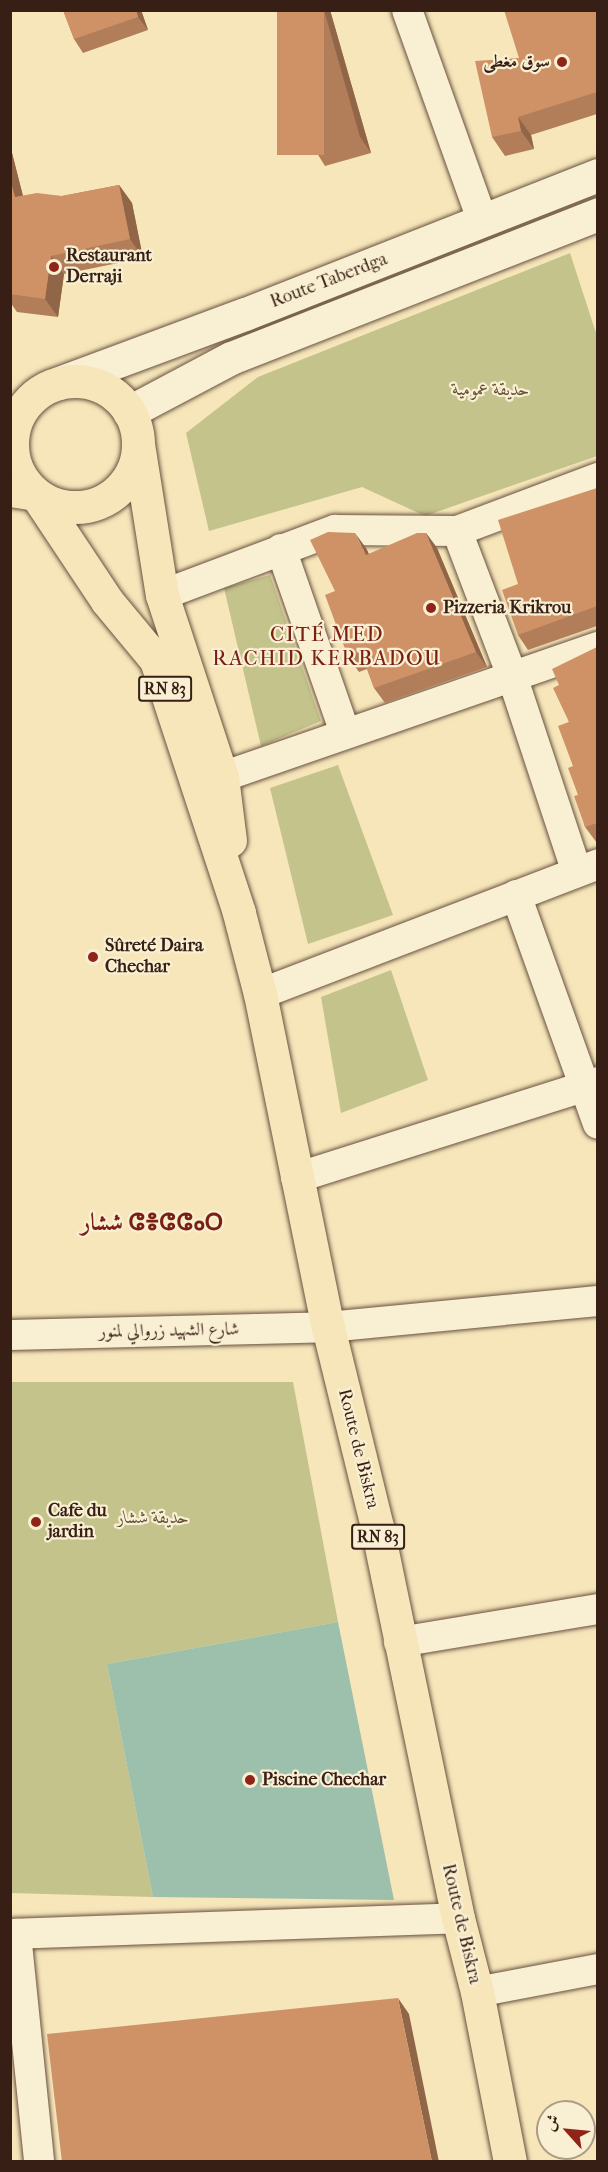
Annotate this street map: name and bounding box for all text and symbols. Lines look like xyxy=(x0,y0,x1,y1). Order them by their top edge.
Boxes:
place label: سوق مغطى xyxy=(483,51,550,73)
marker: سوق مغطى xyxy=(555,55,569,69)
place label: Restaurant Derraji xyxy=(66,246,152,288)
street label: Route Taberdga xyxy=(267,249,391,313)
marker: Restaurant Derraji xyxy=(47,260,61,274)
park label: حديقة عمومية xyxy=(452,379,530,401)
place label: Pizzeria Krikrou xyxy=(443,597,571,619)
marker: Pizzeria Krikrou xyxy=(424,601,438,615)
district label: CITÉ MED RACHID KERBADOU xyxy=(212,621,442,671)
road number: RN 83 xyxy=(138,676,192,702)
place label: Sûreté Daira Chechar xyxy=(105,936,203,978)
marker: Sûreté Daira Chechar xyxy=(86,950,100,964)
district label: ششار ⵛⴻⵛⵛⴰⵔ xyxy=(81,1209,223,1237)
street label: شارع الشهيد زروالي لمنور xyxy=(99,1319,239,1343)
street label: Route de Biskra xyxy=(333,1387,383,1511)
place label: Cafe du jardin xyxy=(48,1501,107,1544)
park label: حديقة ششار xyxy=(117,1507,189,1529)
marker: Cafe du jardin xyxy=(29,1515,43,1529)
road number: RN 83 xyxy=(351,1524,405,1550)
place label: Piscine Chechar xyxy=(262,1769,386,1791)
marker: Piscine Chechar xyxy=(243,1773,257,1787)
street label: Route de Biskra xyxy=(437,1862,485,1986)
north arrow xyxy=(536,2100,596,2160)
text: ش xyxy=(539,2111,563,2134)

